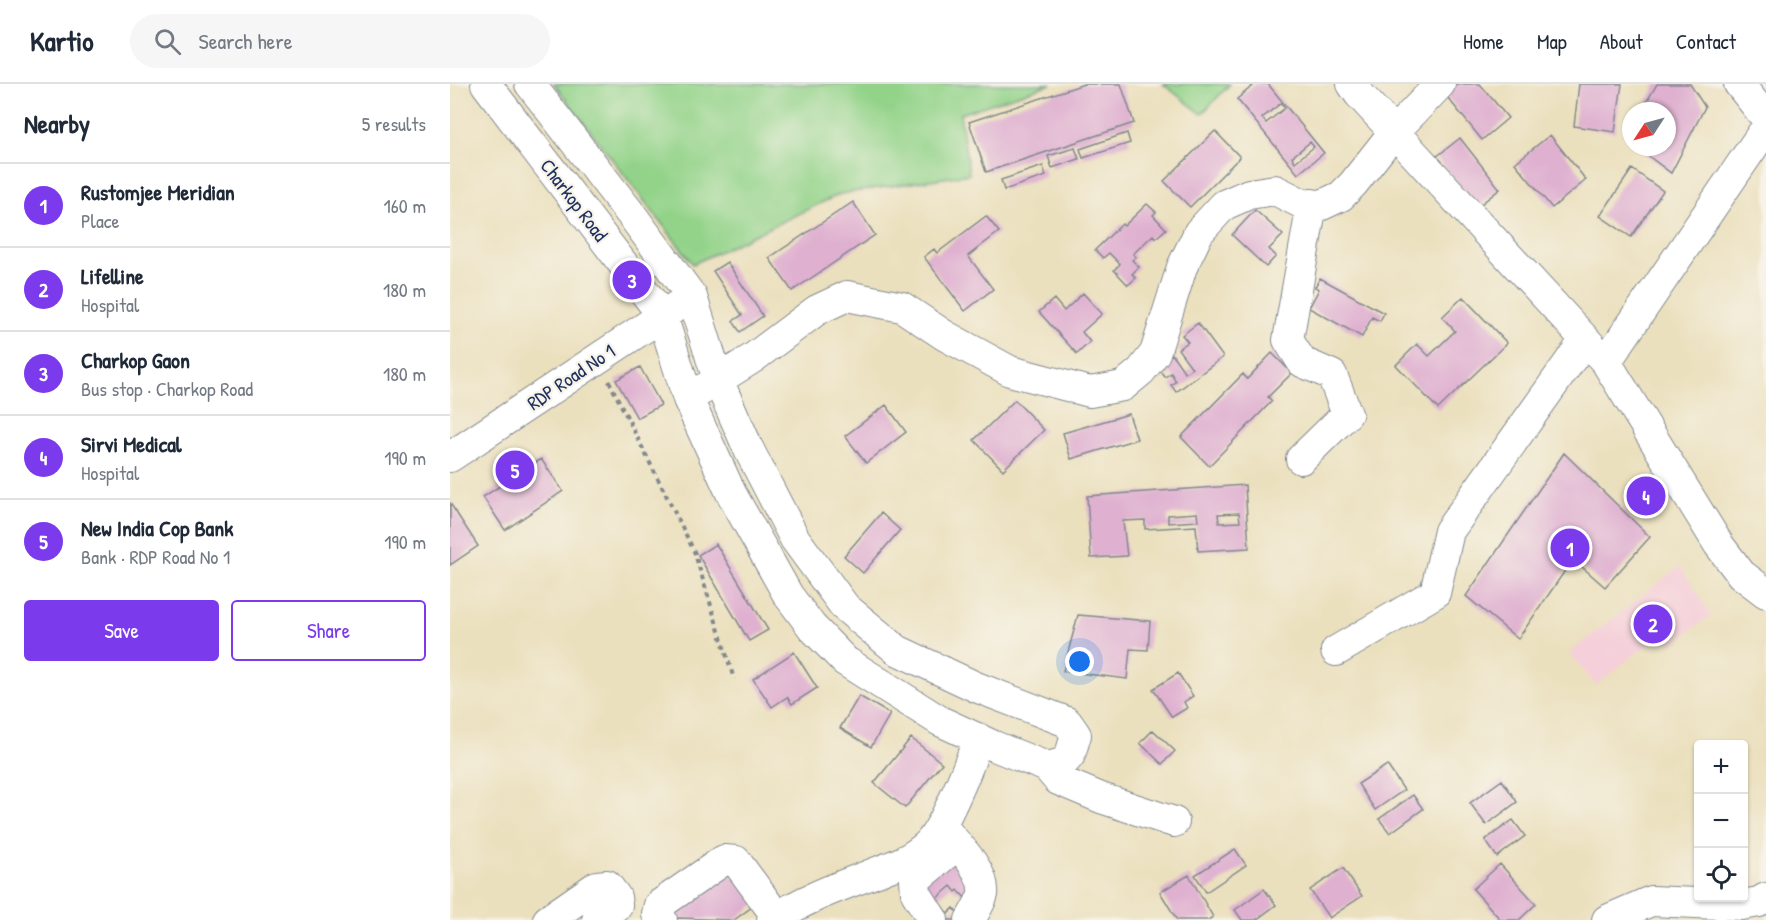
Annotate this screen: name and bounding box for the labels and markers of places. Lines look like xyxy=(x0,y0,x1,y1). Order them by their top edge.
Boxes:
pin: 3 xyxy=(612,258,651,302)
pin: 5 xyxy=(496,448,534,492)
pin: 4 xyxy=(1626,474,1666,518)
pin: 1 xyxy=(1550,526,1590,570)
pin: 2 xyxy=(1634,602,1672,646)

